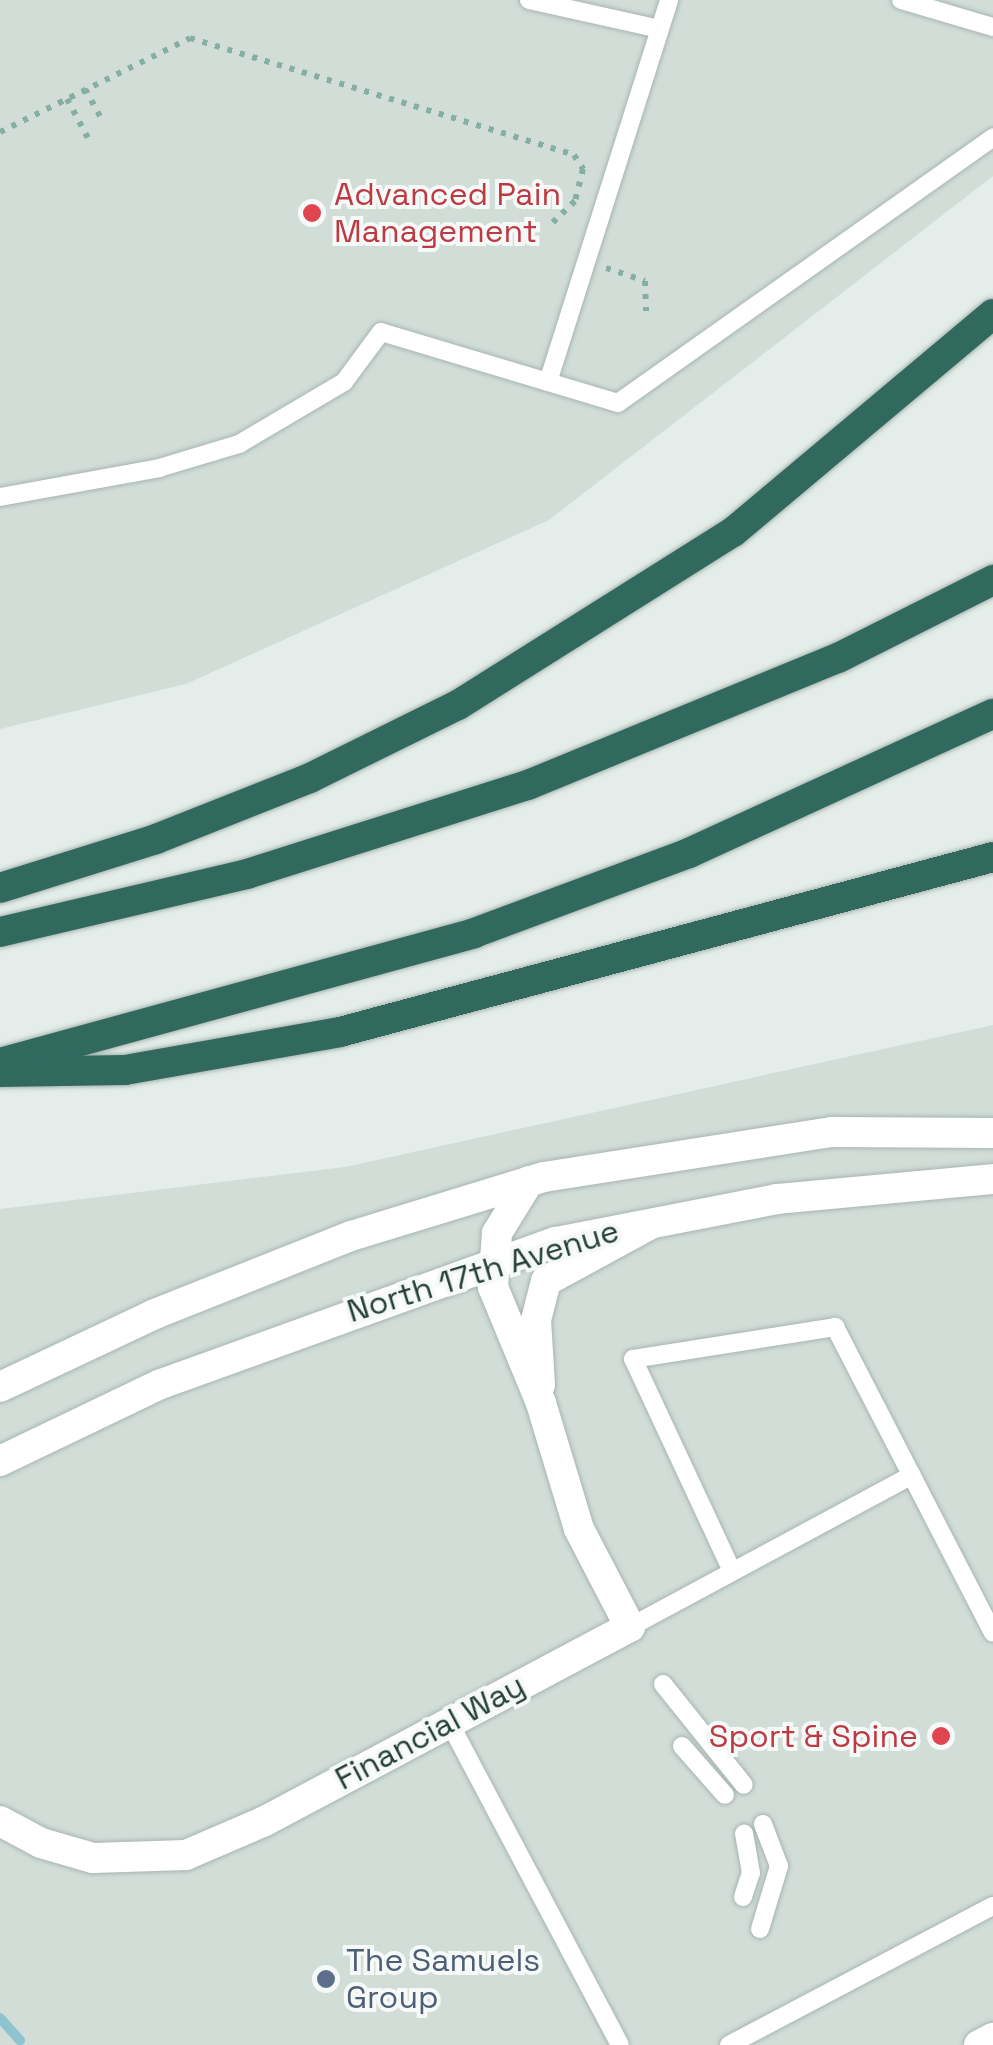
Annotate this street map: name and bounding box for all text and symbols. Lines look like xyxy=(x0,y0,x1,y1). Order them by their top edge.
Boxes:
place label: Advanced Pain Management xyxy=(334,176,561,251)
marker: Advanced Pain Management xyxy=(299,200,325,226)
street label: North 17th Avenue xyxy=(342,1211,624,1331)
street label: Financial Way xyxy=(329,1666,531,1798)
place label: Sport & Spine xyxy=(709,1717,918,1755)
marker: Sport & Spine xyxy=(928,1723,954,1749)
place label: The Samuels Group xyxy=(346,1942,540,2017)
marker: The Samuels Group xyxy=(315,1968,337,1990)

